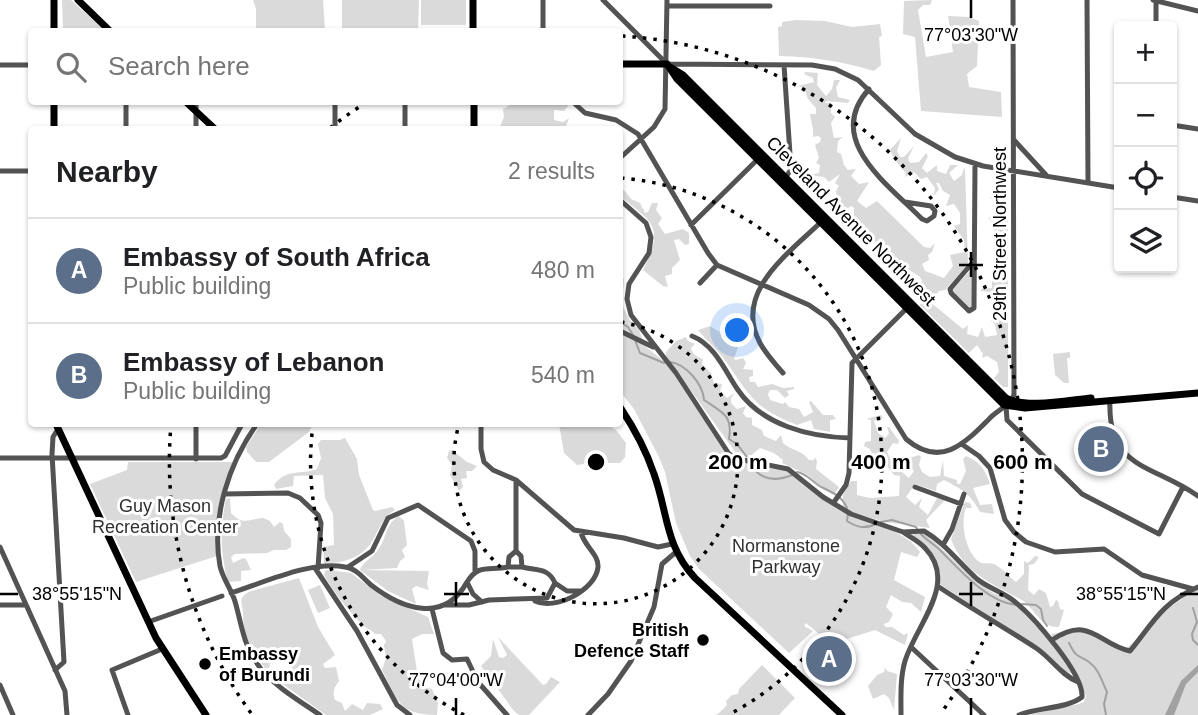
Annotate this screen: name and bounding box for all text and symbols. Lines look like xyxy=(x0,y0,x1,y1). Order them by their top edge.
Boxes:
map controls xyxy=(1114,21,1177,273)
button: + xyxy=(1114,21,1177,84)
text: 77°03'30"W xyxy=(924,25,1018,45)
search box xyxy=(28,28,623,105)
icon: search xyxy=(52,48,90,86)
text: Search here xyxy=(108,51,250,81)
button: − xyxy=(1114,84,1177,147)
street label: Cleveland Avenue Northwest xyxy=(762,132,940,310)
street label: 29th Street Northwest xyxy=(990,147,1010,321)
button: locate xyxy=(1114,147,1177,210)
text: Nearby xyxy=(56,155,158,188)
text: 2 results xyxy=(508,158,595,184)
button: layers xyxy=(1114,210,1177,273)
text: Embassy of South Africa xyxy=(123,242,430,272)
text: A xyxy=(71,257,87,283)
text: 480 m xyxy=(531,257,595,283)
text: Public building xyxy=(123,273,271,299)
your location xyxy=(720,313,754,347)
text: Embassy of Lebanon xyxy=(123,347,385,377)
text: B xyxy=(71,362,87,388)
text: 540 m xyxy=(531,362,595,388)
text: Public building xyxy=(123,378,271,404)
pin: B xyxy=(1078,423,1124,475)
centre of rings xyxy=(584,450,608,474)
text: 200 m xyxy=(708,450,768,473)
text: 400 m xyxy=(851,450,911,473)
text: 600 m xyxy=(993,450,1053,473)
park label: Guy Mason Recreation Center xyxy=(92,496,238,537)
park label: Normanstone Parkway xyxy=(732,536,840,577)
text: 38°55'15"N xyxy=(32,584,122,604)
text: 38°55'15"N xyxy=(1076,584,1166,604)
place label: British Defence Staff xyxy=(574,620,690,661)
marker: British Defence Staff xyxy=(695,632,711,648)
pin: A xyxy=(806,633,852,685)
place label: Embassy of Burundi xyxy=(219,644,310,685)
marker: Embassy of Burundi xyxy=(197,656,213,672)
text: 77°04'00"W xyxy=(409,670,503,690)
text: 77°03'30"W xyxy=(924,670,1018,690)

